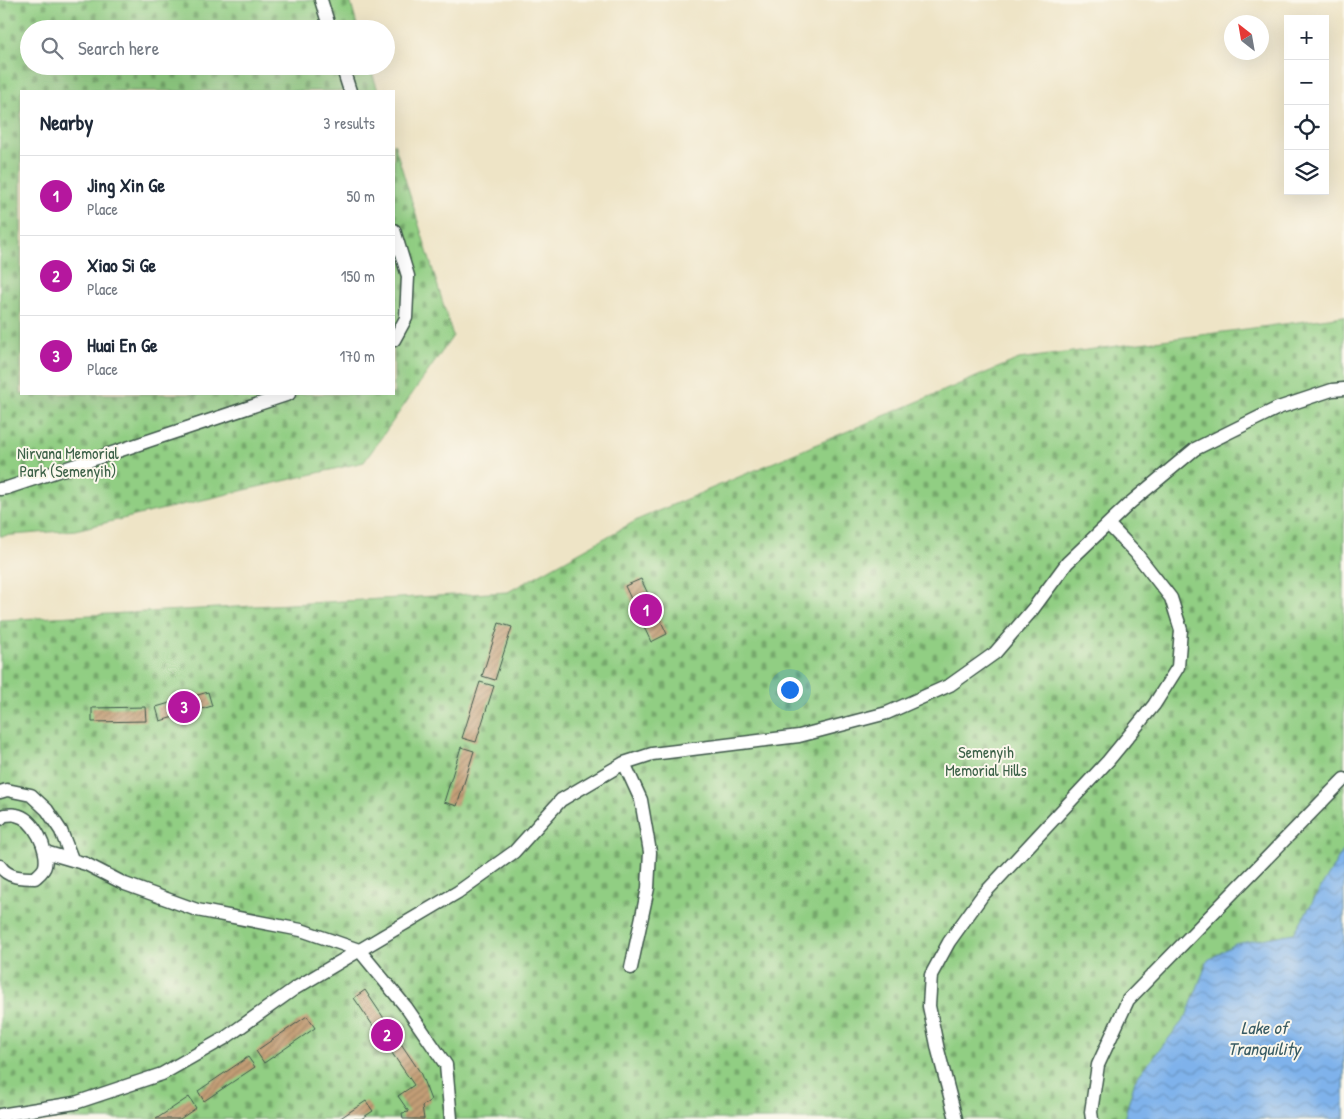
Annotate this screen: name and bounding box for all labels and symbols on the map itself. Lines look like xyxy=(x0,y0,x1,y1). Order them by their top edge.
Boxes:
north arrow xyxy=(1224,15,1269,60)
park label: Nirvana Memorial Park (Semenyih) xyxy=(17,442,120,482)
pin: 1 xyxy=(630,591,662,629)
your location xyxy=(777,677,803,703)
pin: 3 xyxy=(168,688,200,726)
park label: Semenyih Memorial Hills xyxy=(945,741,1027,781)
water label: Lake of Tranquility xyxy=(1228,1015,1303,1061)
pin: 2 xyxy=(371,1016,403,1054)

